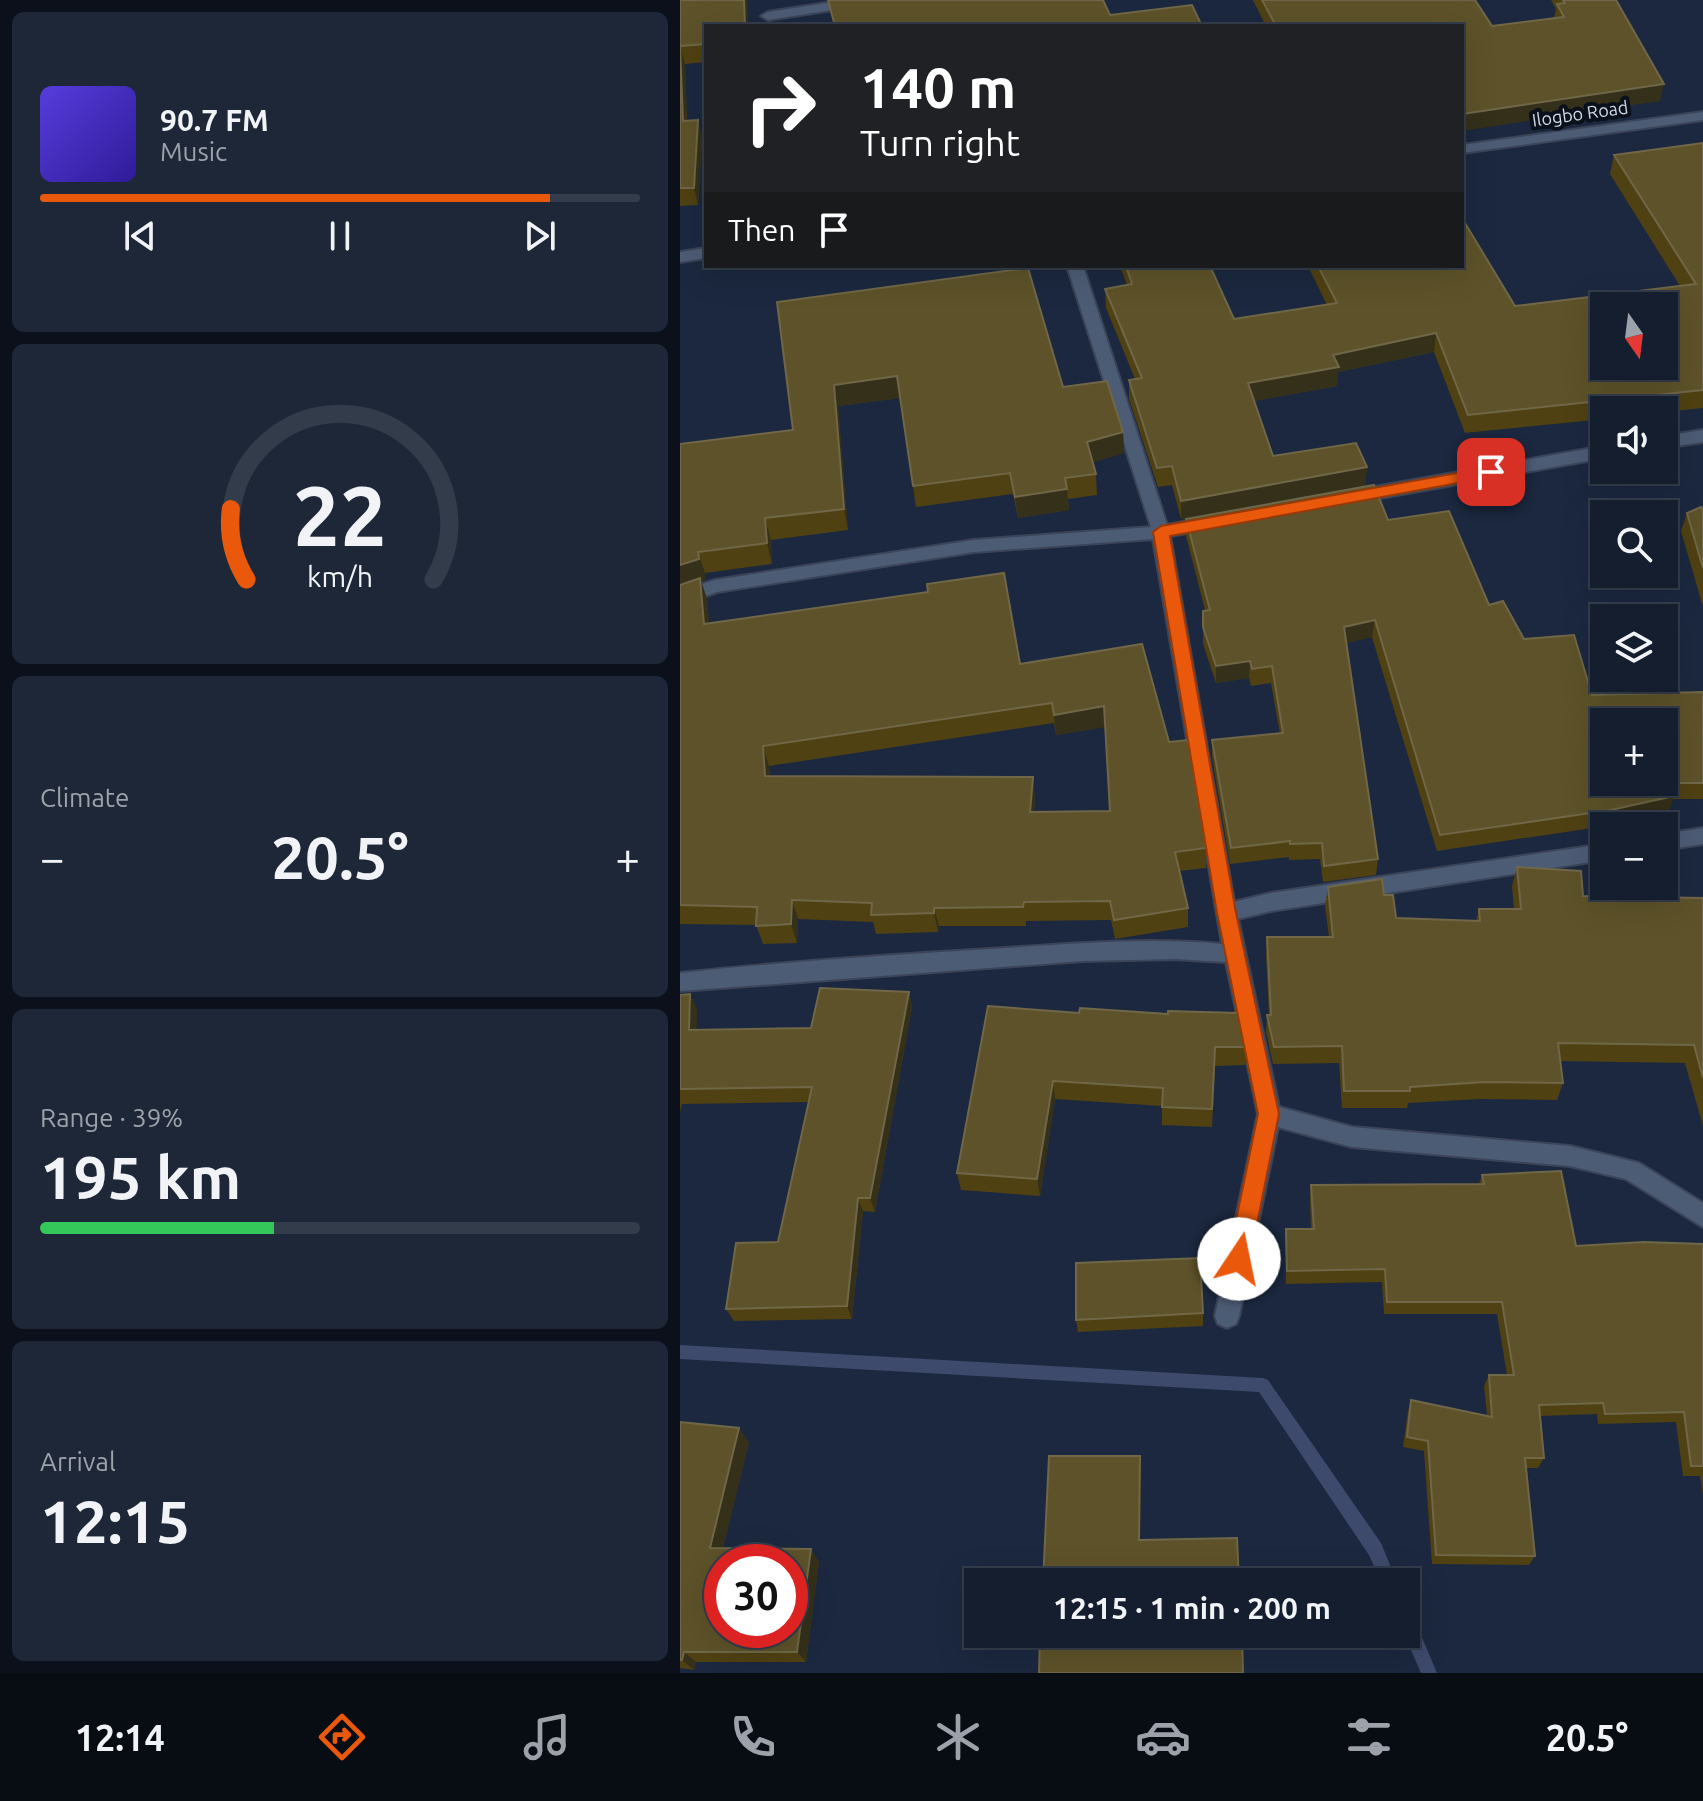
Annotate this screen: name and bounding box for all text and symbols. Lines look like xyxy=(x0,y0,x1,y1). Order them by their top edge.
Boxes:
icon: right xyxy=(728,56,832,160)
text: 140 m xyxy=(860,56,1016,119)
street label: Ilogbo Road xyxy=(1531,96,1629,130)
text: 90.7 FM xyxy=(160,103,269,137)
text: Turn right xyxy=(860,122,1020,163)
text: Music xyxy=(160,137,227,166)
icon: arrive xyxy=(812,208,856,252)
text: Then xyxy=(728,213,796,247)
icon: previous xyxy=(118,214,162,258)
icon: pause xyxy=(318,214,362,258)
icon: next xyxy=(518,214,562,258)
north arrow xyxy=(1590,292,1678,380)
map controls xyxy=(1590,292,1678,900)
button: sound xyxy=(1590,396,1678,484)
pin xyxy=(1457,438,1525,506)
icon: arrive xyxy=(1469,450,1513,494)
text: 22 xyxy=(293,468,387,562)
button: search xyxy=(1590,500,1678,588)
text: km/h xyxy=(307,560,373,592)
button: layers xyxy=(1590,604,1678,692)
button: + xyxy=(1590,708,1678,796)
text: Climate xyxy=(40,783,129,812)
button: − xyxy=(1590,812,1678,900)
text: 20.5° xyxy=(271,823,409,890)
text: − xyxy=(40,833,65,882)
text: + xyxy=(615,833,640,882)
text: Range · 39% xyxy=(40,1103,183,1132)
text: 195 km xyxy=(40,1143,241,1210)
position arrow xyxy=(1197,1217,1281,1301)
text: Arrival xyxy=(40,1447,116,1476)
text: 12:15 xyxy=(40,1487,190,1554)
speed limit sign: 30 xyxy=(704,1544,808,1648)
text: 12:15 · 1 min · 200 m xyxy=(1053,1591,1331,1625)
icon: directions xyxy=(314,1709,370,1765)
icon: music xyxy=(519,1709,575,1765)
icon: phone xyxy=(725,1709,781,1765)
icon: climate xyxy=(930,1709,986,1765)
icon: car xyxy=(1135,1709,1191,1765)
icon: filters xyxy=(1341,1709,1397,1765)
text: 12:14 xyxy=(75,1717,165,1758)
text: 20.5° xyxy=(1546,1717,1628,1758)

